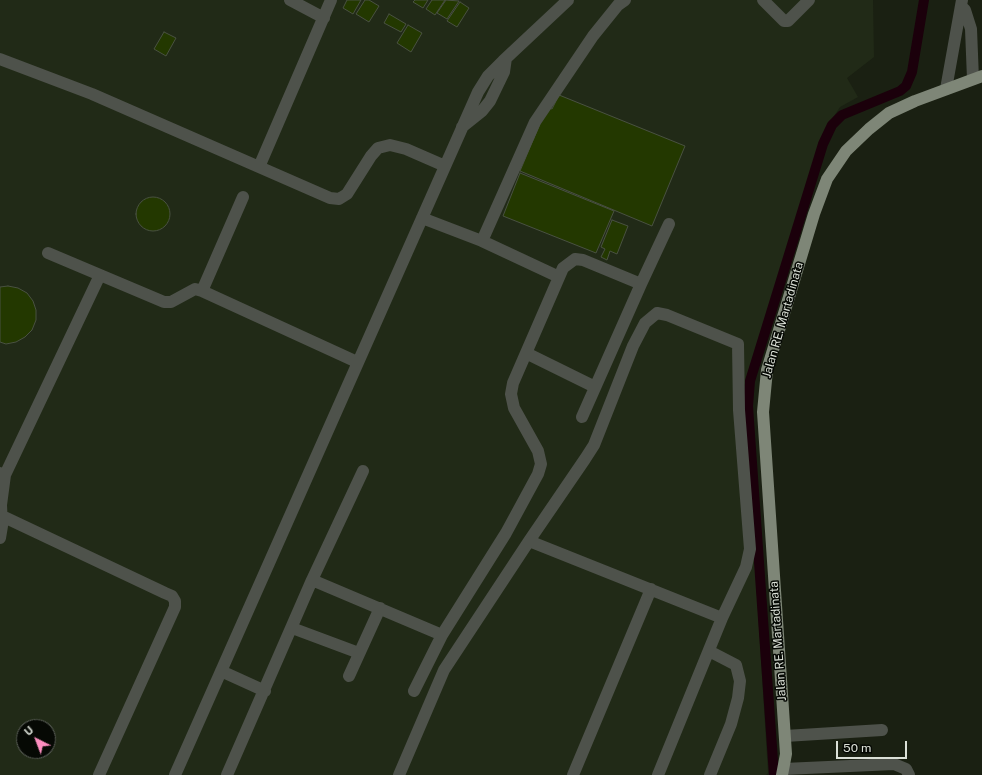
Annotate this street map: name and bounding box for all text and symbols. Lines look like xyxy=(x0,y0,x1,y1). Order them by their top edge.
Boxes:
street label: Jalan RE. Martadinata xyxy=(760,260,806,380)
street label: Jalan RE. Martadinata xyxy=(767,581,789,701)
north arrow xyxy=(16,719,56,759)
text: U xyxy=(22,724,36,738)
scale bar xyxy=(838,733,909,759)
text: 50 m xyxy=(843,741,871,755)

